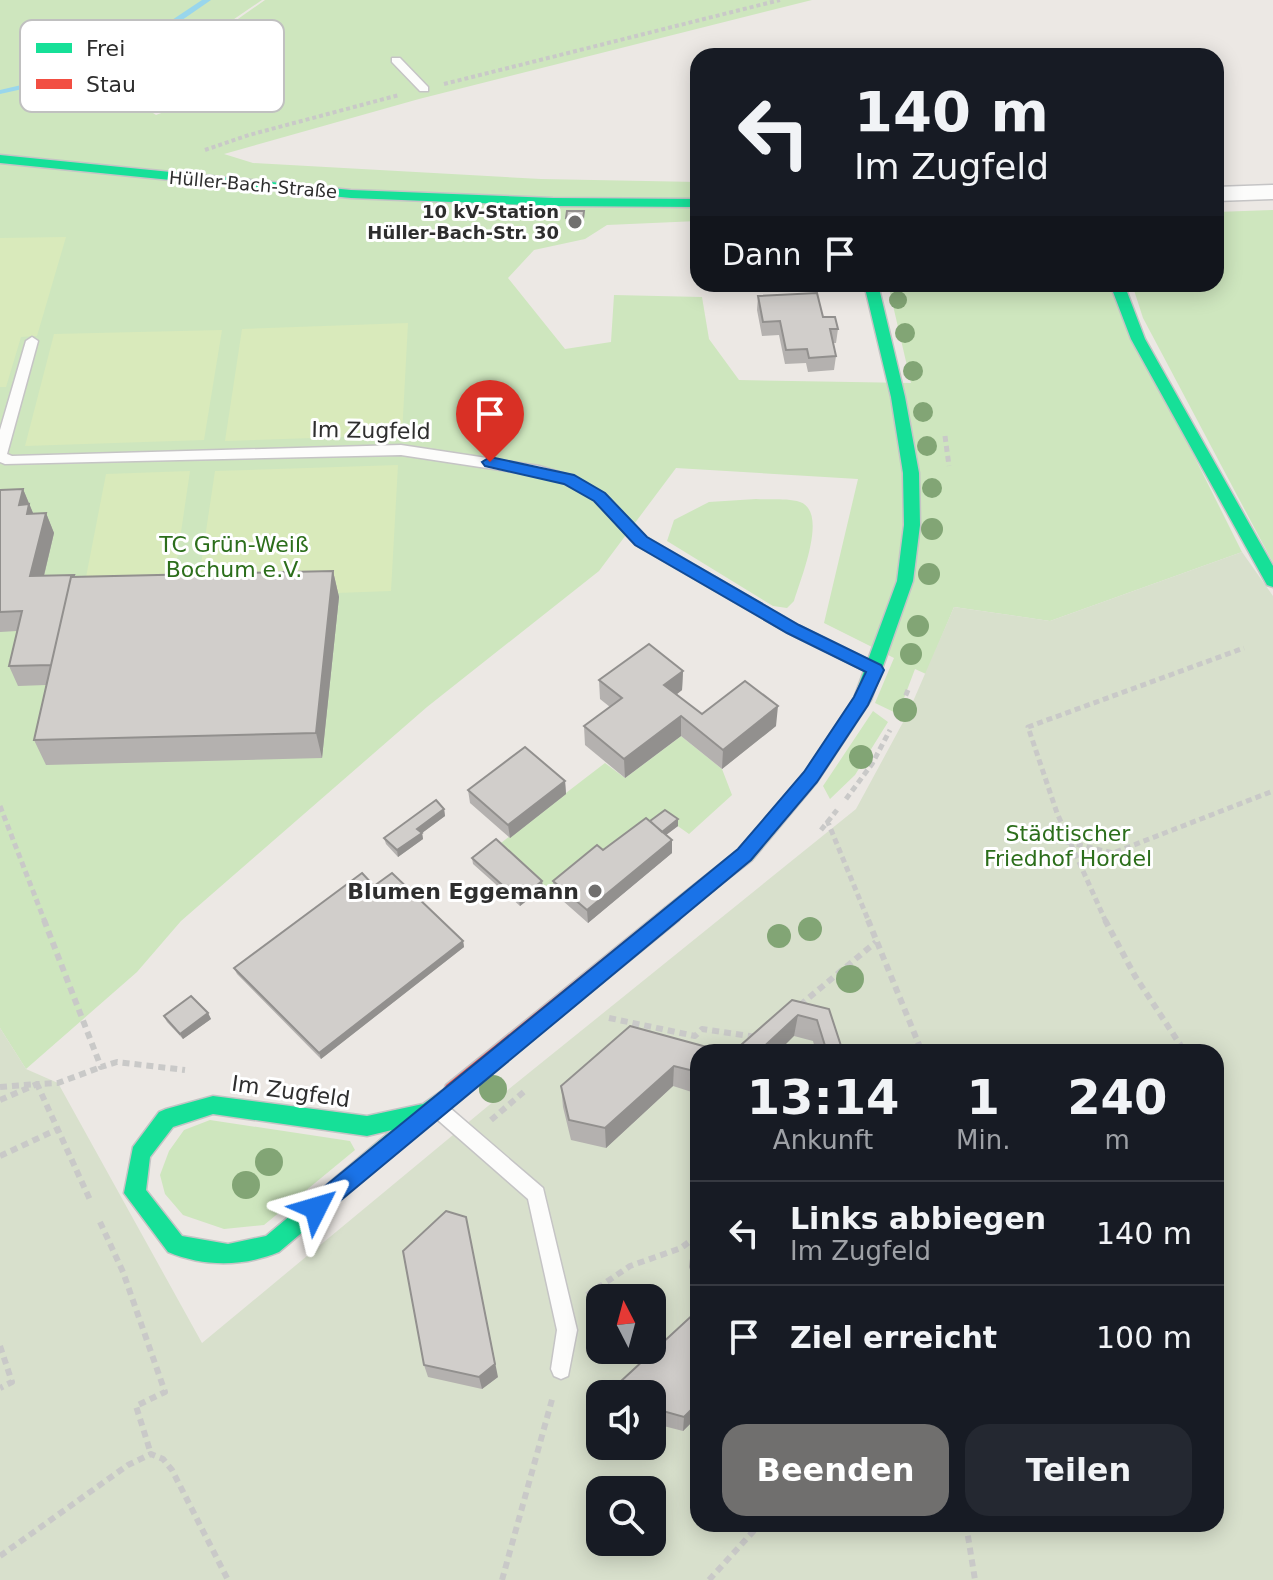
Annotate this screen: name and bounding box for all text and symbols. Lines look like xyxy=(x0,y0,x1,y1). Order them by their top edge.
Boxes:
legend xyxy=(20,20,284,112)
text: Frei xyxy=(86,36,125,61)
text: Stau xyxy=(86,72,136,97)
text: 140 m xyxy=(854,79,1049,144)
icon: left xyxy=(722,80,826,184)
text: Im Zugfeld xyxy=(854,146,1049,187)
street label: Hüller-Bach-Straße xyxy=(168,167,338,202)
place label: 10 kV-Station Hüller-Bach-Str. 30 xyxy=(367,201,559,243)
marker: 10 kV-Station Hüller-Bach-Str. 30 xyxy=(566,213,584,231)
icon: arrive xyxy=(818,232,862,276)
text: Dann xyxy=(722,237,802,272)
pin xyxy=(456,380,524,462)
icon: arrive xyxy=(468,392,512,436)
street label: Im Zugfeld xyxy=(311,417,431,444)
park label: TC Grün-Weiß Bochum e.V. xyxy=(158,532,309,582)
park label: Städtischer Friedhof Hordel xyxy=(984,821,1152,871)
place label: Blumen Eggemann xyxy=(347,879,579,904)
marker: Blumen Eggemann xyxy=(586,882,604,900)
text: 13:14 xyxy=(747,1069,899,1125)
text: 1 xyxy=(967,1069,1000,1125)
text: 240 xyxy=(1067,1069,1167,1125)
street label: Im Zugfeld xyxy=(230,1071,352,1112)
text: Ankunft xyxy=(773,1125,873,1155)
text: Min. xyxy=(956,1125,1010,1155)
text: m xyxy=(1105,1125,1130,1155)
position arrow xyxy=(274,1166,358,1250)
text: Links abbiegen xyxy=(790,1201,1046,1236)
icon: left xyxy=(722,1211,766,1255)
text: 140 m xyxy=(1096,1216,1192,1251)
text: Im Zugfeld xyxy=(790,1236,931,1266)
north arrow xyxy=(586,1284,666,1364)
map controls xyxy=(586,1284,666,1556)
icon: arrive xyxy=(722,1315,766,1359)
text: Ziel erreicht xyxy=(790,1320,997,1355)
text: 100 m xyxy=(1096,1320,1192,1355)
button: sound xyxy=(586,1380,666,1460)
button: Beenden xyxy=(722,1424,949,1516)
button: Teilen xyxy=(965,1424,1192,1516)
button: search xyxy=(586,1476,666,1556)

